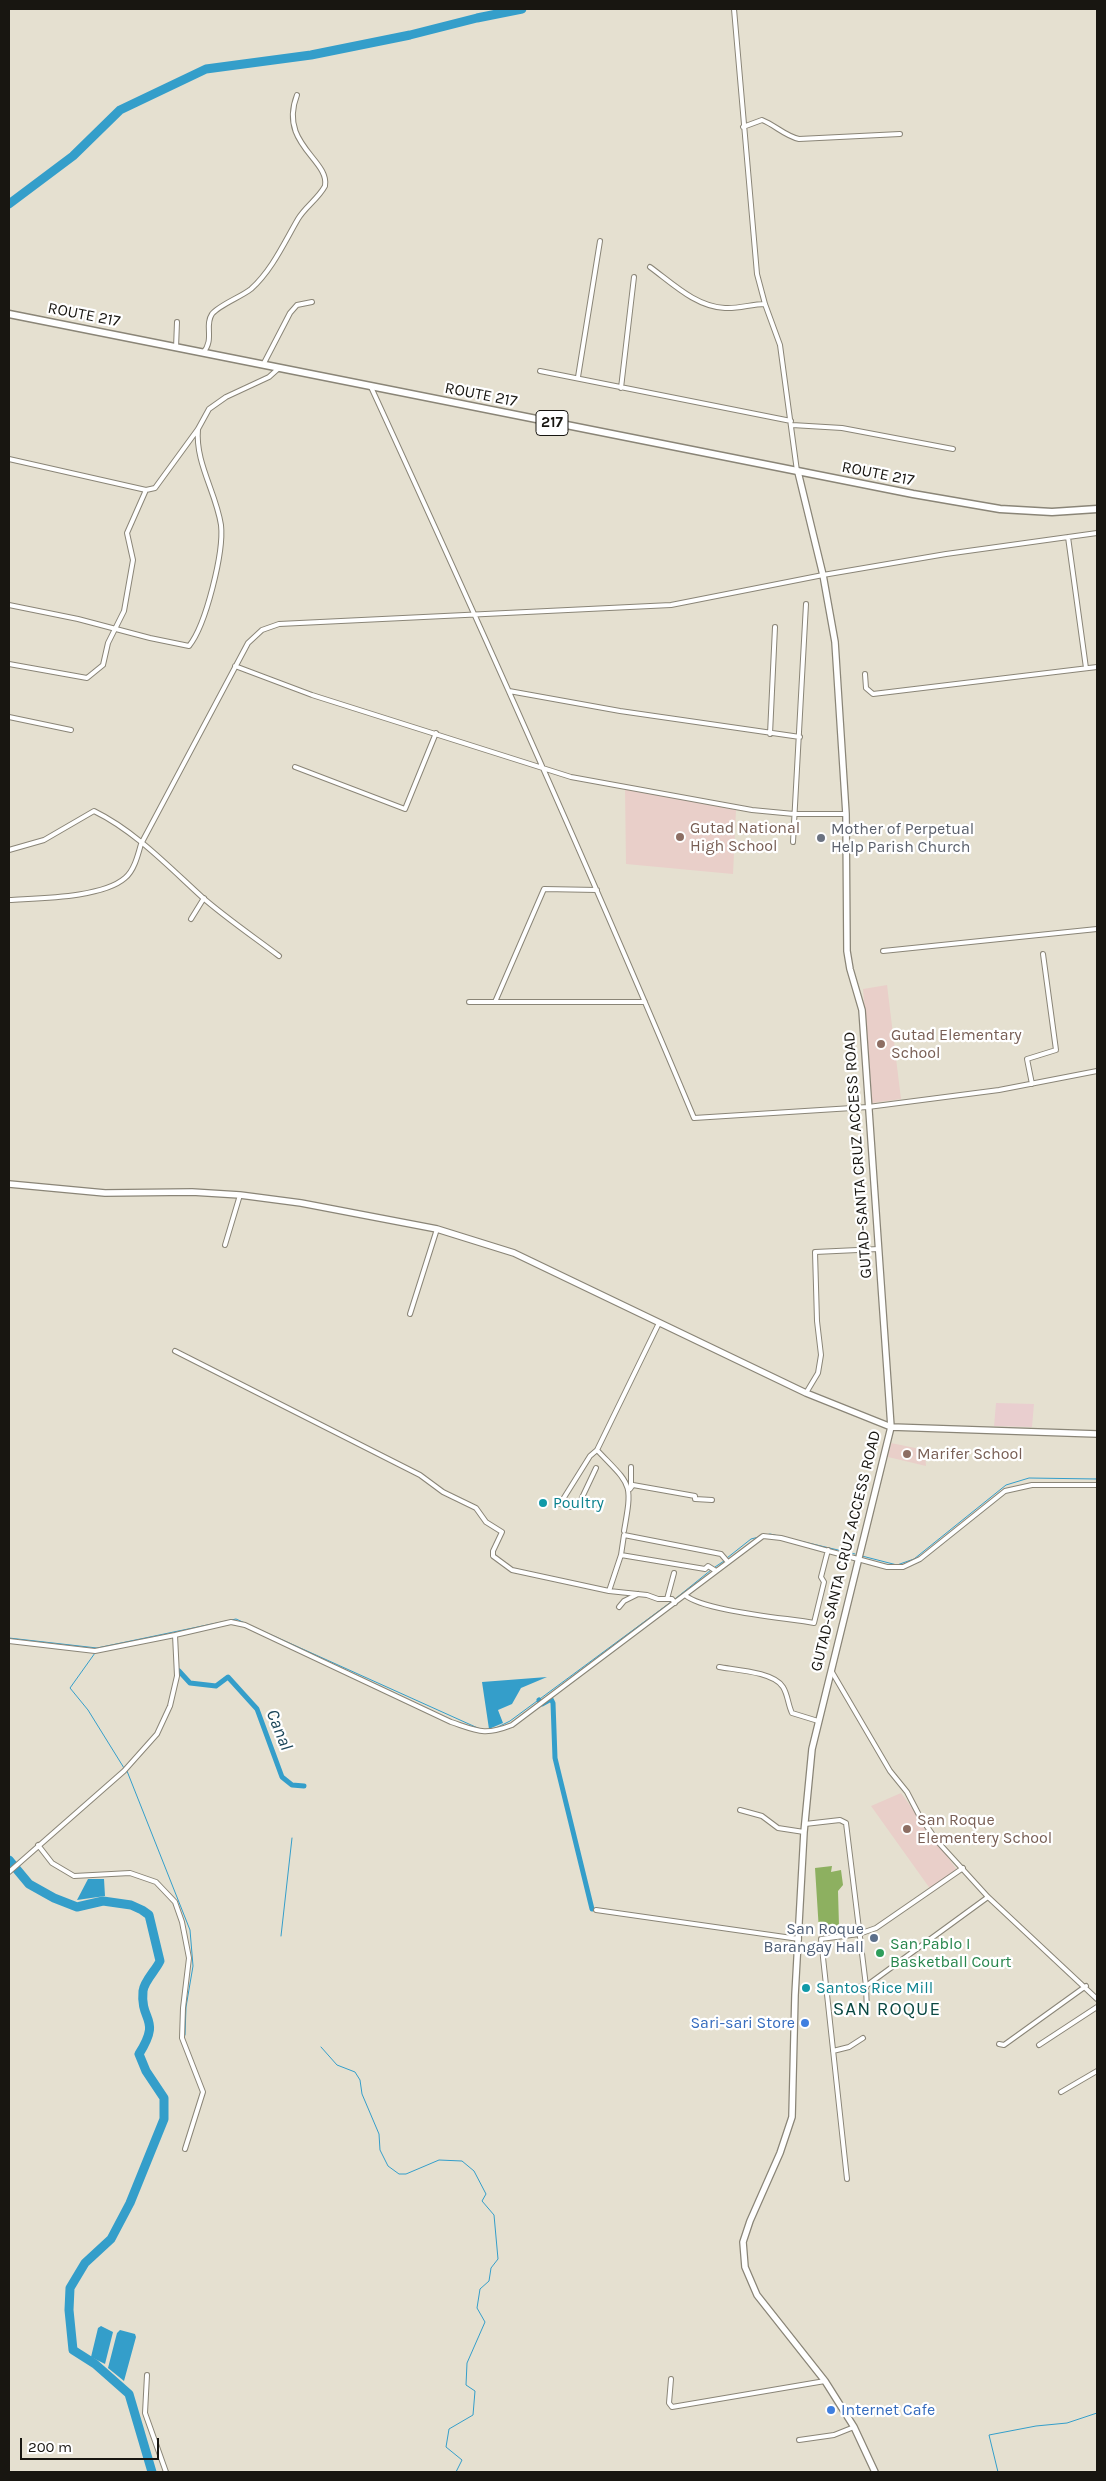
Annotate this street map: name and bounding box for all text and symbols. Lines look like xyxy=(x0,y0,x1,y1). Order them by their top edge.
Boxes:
street label: ROUTE 217 xyxy=(46,299,122,331)
street label: ROUTE 217 xyxy=(443,379,519,411)
road number: 217 xyxy=(536,410,568,436)
street label: ROUTE 217 xyxy=(840,458,916,490)
place label: Gutad National High School xyxy=(690,818,800,856)
place label: Mother of Perpetual Help Parish Church xyxy=(831,819,974,857)
marker: Gutad National High School xyxy=(674,831,686,843)
marker: Mother of Perpetual Help Parish Church xyxy=(815,832,827,844)
place label: Gutad Elementary School xyxy=(891,1025,1022,1063)
street label: GUTAD-SANTA CRUZ ACCESS ROAD xyxy=(840,1031,876,1279)
marker: Gutad Elementary School xyxy=(875,1038,887,1050)
street label: GUTAD-SANTA CRUZ ACCESS ROAD xyxy=(807,1428,885,1674)
place label: Marifer School xyxy=(917,1444,1023,1464)
marker: Marifer School xyxy=(901,1448,913,1460)
place label: Poultry xyxy=(553,1493,604,1513)
marker: Poultry xyxy=(537,1497,549,1509)
water label: Canal xyxy=(261,1706,297,1754)
place label: San Roque Elementery School xyxy=(917,1810,1052,1848)
marker: San Roque Elementery School xyxy=(901,1823,913,1835)
place label: San Roque Barangay Hall xyxy=(763,1919,864,1957)
marker: San Roque Barangay Hall xyxy=(868,1932,880,1944)
place label: San Pablo I Basketball Court xyxy=(890,1934,1011,1972)
marker: San Pablo I Basketball Court xyxy=(874,1947,886,1959)
place label: Santos Rice Mill xyxy=(816,1978,933,1998)
marker: Santos Rice Mill xyxy=(800,1982,812,1994)
district label: SAN ROQUE xyxy=(832,1999,942,2021)
place label: Sari-sari Store xyxy=(690,2013,795,2033)
marker: Sari-sari Store xyxy=(799,2017,811,2029)
place label: Internet Cafe xyxy=(841,2400,935,2420)
marker: Internet Cafe xyxy=(825,2404,837,2416)
scale bar xyxy=(22,2428,161,2460)
text: 200 m xyxy=(28,2438,72,2456)

